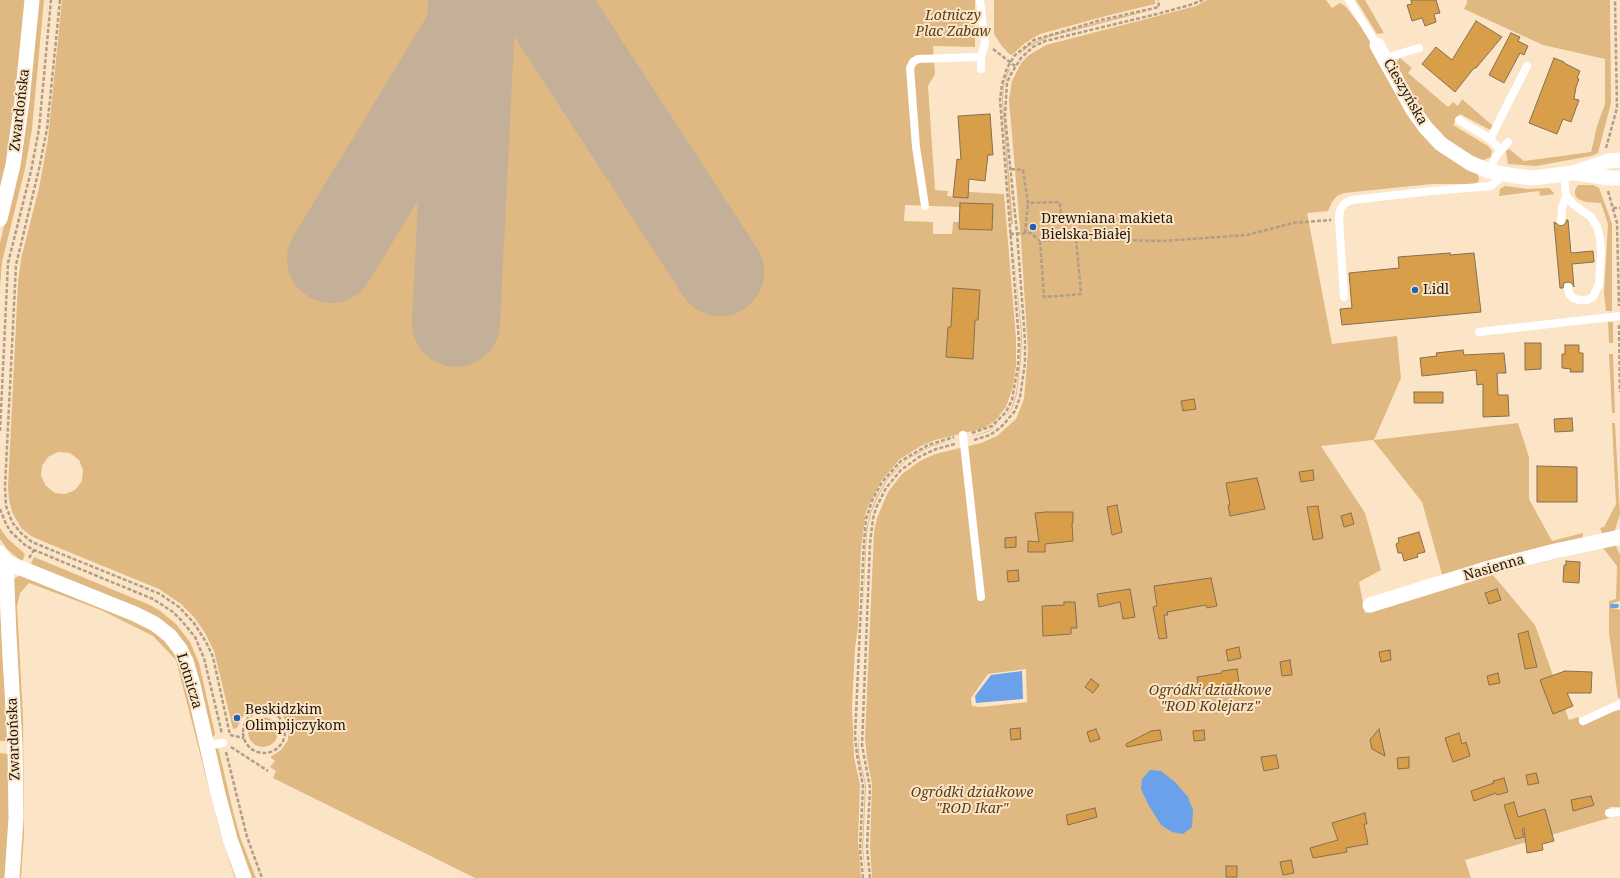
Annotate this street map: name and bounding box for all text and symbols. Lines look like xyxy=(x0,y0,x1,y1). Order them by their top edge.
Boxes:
park label: Lotniczy Plac Zabaw xyxy=(915,8,991,40)
street label: Cieszyńska xyxy=(1379,56,1431,128)
street label: Zwardońska xyxy=(7,68,33,152)
place label: Drewniana makieta Bielska-Białej xyxy=(1041,211,1173,244)
marker: Drewniana makieta Bielska-Białej xyxy=(1028,222,1038,232)
place label: Lidl xyxy=(1423,282,1449,298)
marker: Lidl xyxy=(1410,285,1420,295)
street label: Nasienna xyxy=(1462,551,1526,585)
street label: Lotnicza xyxy=(173,651,205,711)
park label: Ogródki działkowe "ROD Kolejarz" xyxy=(1149,683,1271,716)
street label: Zwardońska xyxy=(4,697,24,781)
place label: Beskidzkim Olimpijczykom xyxy=(245,702,346,734)
marker: Beskidzkim Olimpijczykom xyxy=(232,713,242,723)
park label: Ogródki działkowe "ROD Ikar" xyxy=(911,785,1033,818)

